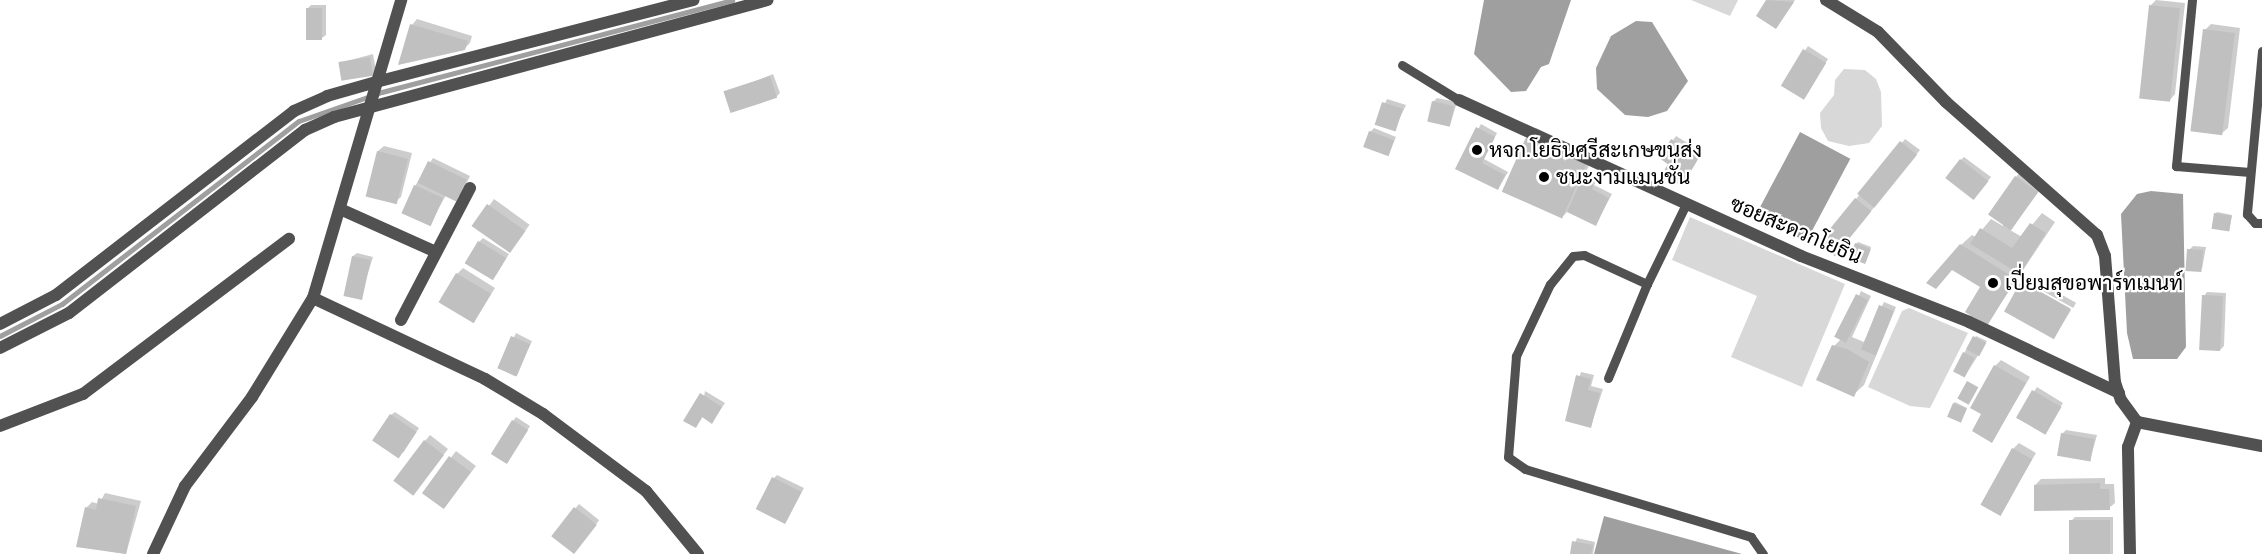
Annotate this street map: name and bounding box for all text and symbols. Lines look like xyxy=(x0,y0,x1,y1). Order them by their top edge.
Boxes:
place label: หจก.โยธินศรีสะเกษขนส่ง xyxy=(1489,137,1702,163)
marker: หจก.โยธินศรีสะเกษขนส่ง xyxy=(1470,143,1484,157)
place label: ชนะงามแมนชั่น xyxy=(1556,164,1690,190)
marker: ชนะงามแมนชั่น xyxy=(1537,170,1551,184)
street label: ซอยสะดวกโยธิน xyxy=(1726,191,1866,269)
place label: เปี่ยมสุขอพาร์ทเมนท์ xyxy=(2005,270,2183,296)
marker: เปี่ยมสุขอพาร์ทเมนท์ xyxy=(1986,276,2000,290)

